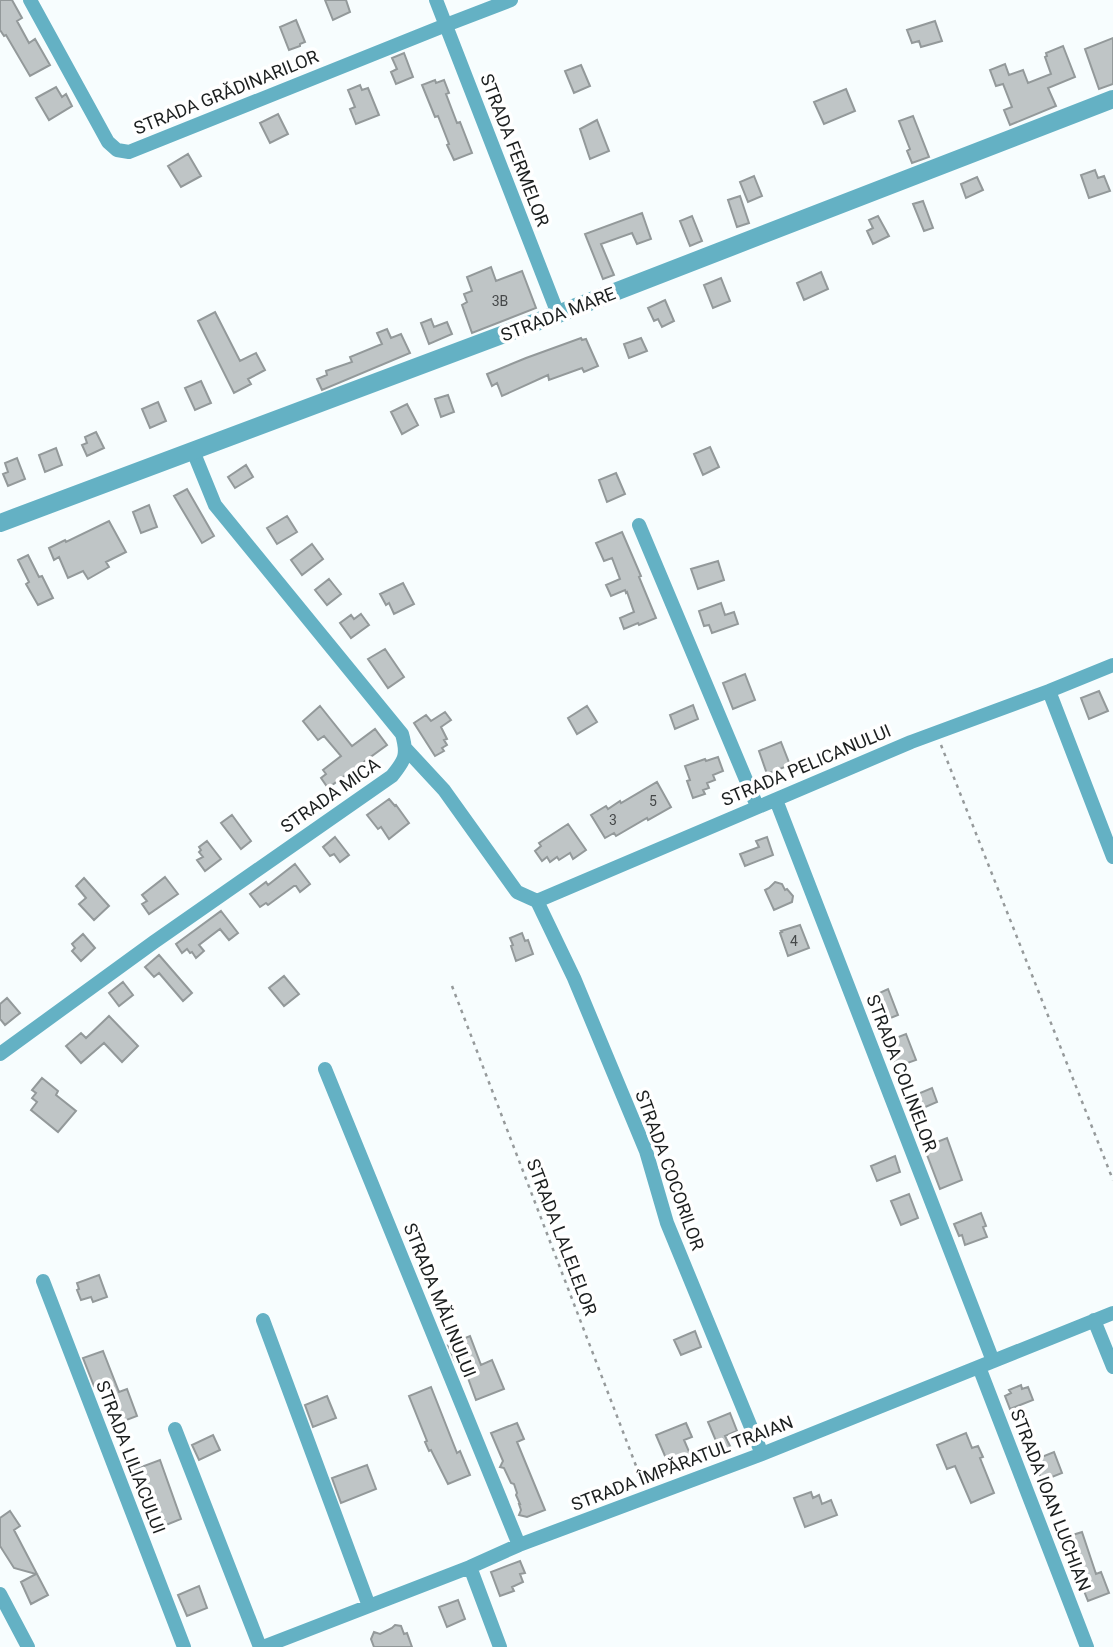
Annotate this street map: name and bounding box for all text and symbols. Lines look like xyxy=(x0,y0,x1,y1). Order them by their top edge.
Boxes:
street label: STRADA GRĂDINARILOR xyxy=(131,45,321,139)
street label: STRADA FERMELOR xyxy=(476,71,554,229)
street label: STRADA MARE xyxy=(498,283,618,345)
house number: 3B xyxy=(492,293,508,309)
street label: STRADA PELICANULUI xyxy=(718,720,894,810)
street label: STRADA MICA xyxy=(276,753,384,837)
house number: 5 xyxy=(649,793,657,809)
house number: 3 xyxy=(609,812,617,828)
house number: 4 xyxy=(790,933,798,949)
street label: STRADA COLINELOR xyxy=(862,992,942,1154)
street label: STRADA COCORILOR xyxy=(631,1087,709,1253)
street label: STRADA LALELELOR xyxy=(522,1156,602,1318)
street label: STRADA MĂLINULUI xyxy=(399,1220,481,1380)
street label: STRADA LILIACULUI xyxy=(92,1377,170,1537)
street label: STRADA IOAN LUCHIAN xyxy=(1007,1406,1095,1594)
street label: STRADA ÎMPĂRATUL TRAIAN xyxy=(568,1411,796,1515)

